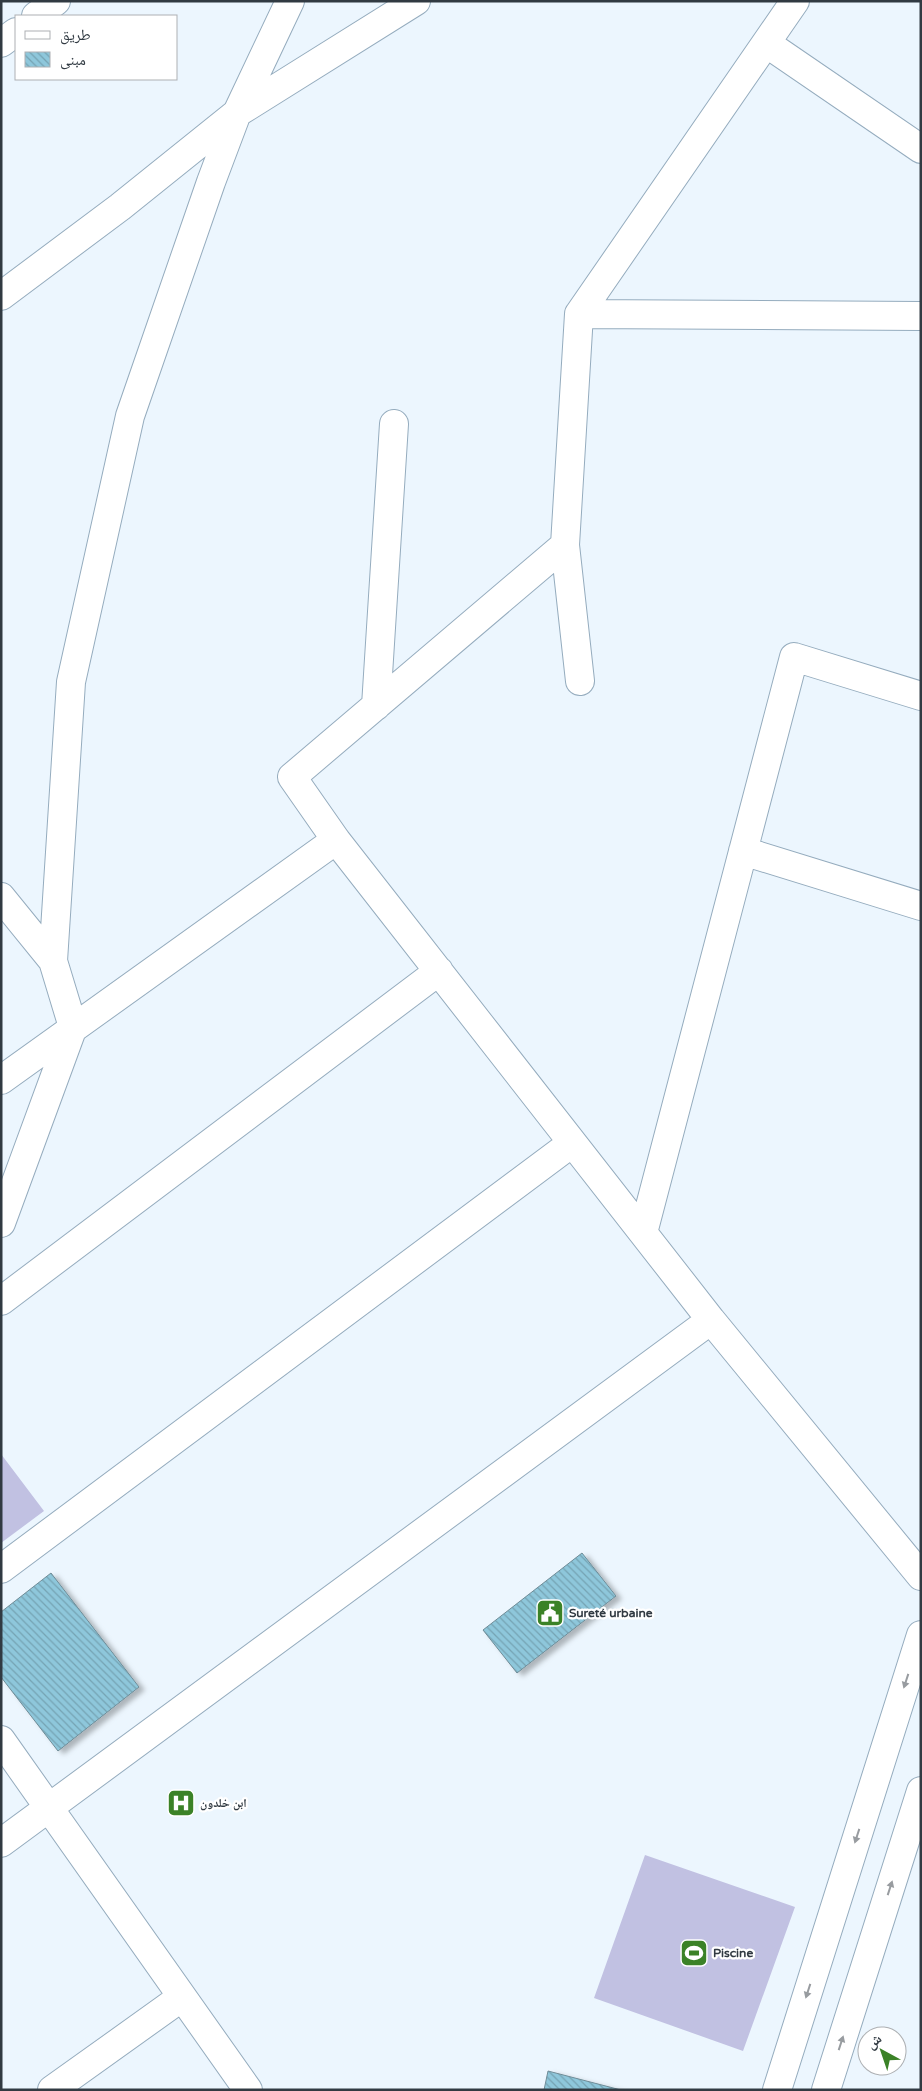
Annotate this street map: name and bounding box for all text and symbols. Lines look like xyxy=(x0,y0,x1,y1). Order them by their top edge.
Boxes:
legend xyxy=(15,15,178,80)
text: طريق xyxy=(60,26,91,45)
text: مبنى xyxy=(60,51,86,70)
public building icon: Sureté urbaine xyxy=(535,1598,565,1628)
place label: Sureté urbaine xyxy=(569,1606,653,1620)
one-way arrow xyxy=(902,1674,909,1689)
hospital icon: ابن خلدون xyxy=(166,1788,196,1818)
place label: ابن خلدون xyxy=(200,1796,247,1811)
one-way arrow xyxy=(853,1829,860,1844)
one-way arrow xyxy=(887,1881,894,1896)
sports icon: Piscine xyxy=(679,1938,709,1968)
place label: Piscine xyxy=(713,1946,753,1960)
one-way arrow xyxy=(804,1984,812,1999)
north arrow xyxy=(857,2026,907,2076)
text: ش xyxy=(863,2030,885,2053)
one-way arrow xyxy=(838,2036,845,2051)

